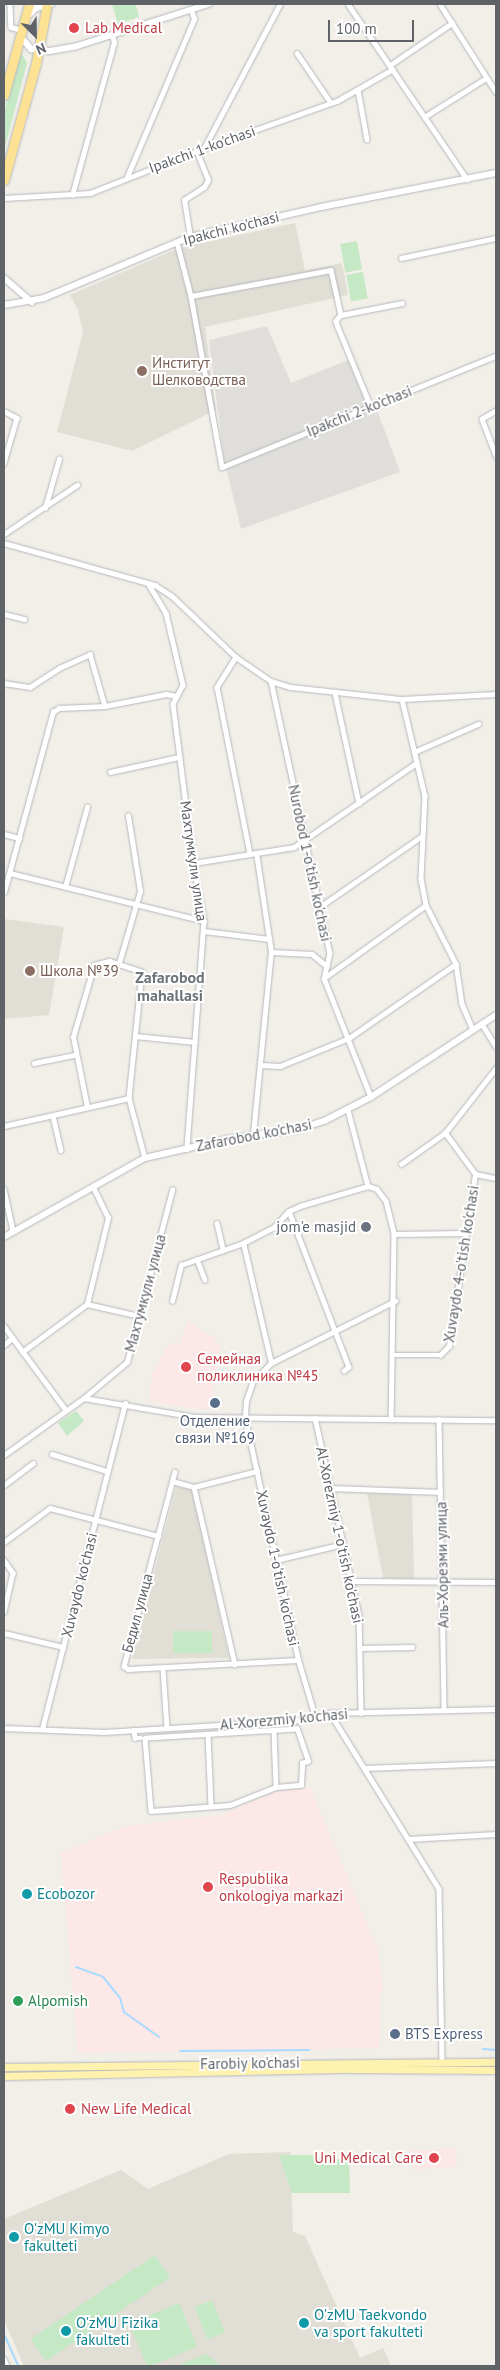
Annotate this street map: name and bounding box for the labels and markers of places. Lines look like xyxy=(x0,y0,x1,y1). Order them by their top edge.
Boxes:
place label: Lab Medical xyxy=(85,19,162,37)
marker: Lab Medical xyxy=(67,21,81,35)
place label: Институт Шелководства xyxy=(152,353,246,388)
marker: Институт Шелководства xyxy=(136,365,148,377)
place label: Школа №39 xyxy=(40,962,119,980)
marker: Школа №39 xyxy=(24,965,36,977)
place label: jom'e masjid xyxy=(276,1218,356,1236)
marker: jom'e masjid xyxy=(360,1221,372,1233)
place label: Семейная поликлиника №45 xyxy=(197,1349,319,1384)
marker: Семейная поликлиника №45 xyxy=(179,1360,193,1374)
marker: Отделение связи №169 xyxy=(209,1397,221,1409)
place label: Отделение связи №169 xyxy=(175,1411,255,1446)
place label: Respublika onkologiya markazi xyxy=(219,1869,343,1904)
marker: Respublika onkologiya markazi xyxy=(201,1880,215,1894)
place label: Ecobozor xyxy=(37,1885,95,1903)
marker: Ecobozor xyxy=(21,1888,33,1900)
place label: Alpomish xyxy=(28,1992,88,2010)
marker: Alpomish xyxy=(12,1995,24,2007)
place label: BTS Express xyxy=(405,2025,483,2043)
marker: BTS Express xyxy=(389,2028,401,2040)
place label: New Life Medical xyxy=(81,2100,192,2118)
marker: New Life Medical xyxy=(63,2102,77,2116)
place label: Uni Medical Care xyxy=(314,2149,423,2167)
marker: Uni Medical Care xyxy=(427,2151,441,2165)
place label: O'zMU Kimyo fakulteti xyxy=(24,2219,109,2254)
marker: O'zMU Kimyo fakulteti xyxy=(8,2231,20,2243)
place label: O'zMU Taekvondo va sport fakulteti xyxy=(314,2305,428,2340)
place label: O'zMU Fizika fakulteti xyxy=(76,2313,158,2348)
marker: O'zMU Taekvondo va sport fakulteti xyxy=(298,2317,310,2329)
marker: O'zMU Fizika fakulteti xyxy=(60,2325,72,2337)

